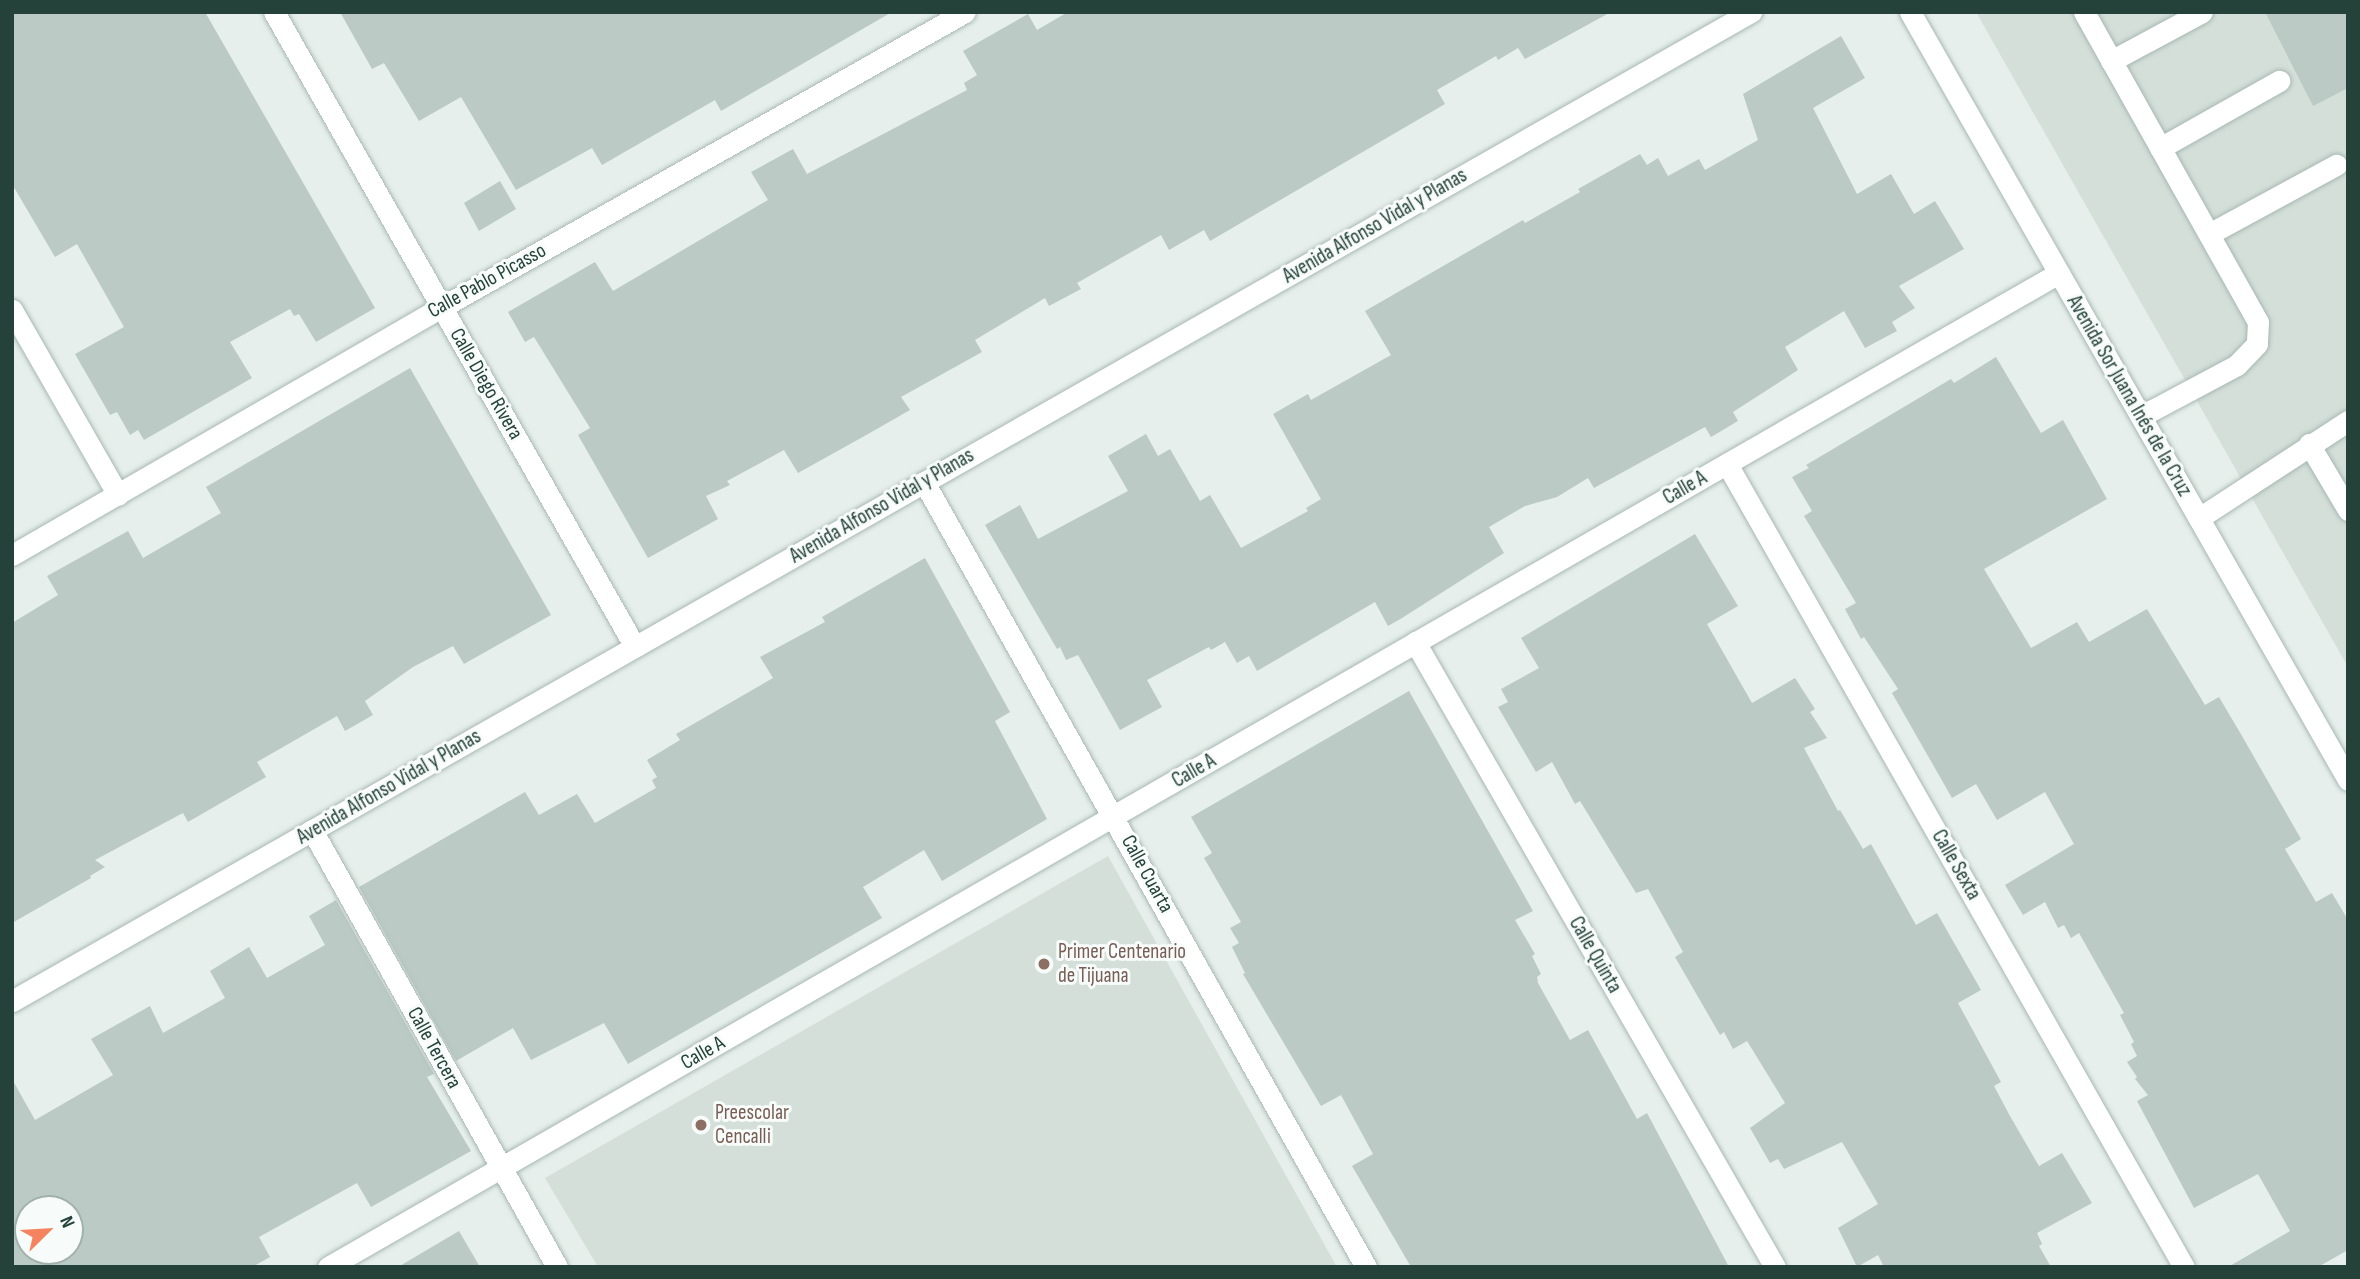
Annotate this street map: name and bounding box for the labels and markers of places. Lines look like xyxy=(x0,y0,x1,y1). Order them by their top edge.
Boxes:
place label: Primer Centenario de Tijuana xyxy=(1058,939,1186,989)
marker: Primer Centenario de Tijuana xyxy=(1036,956,1052,972)
place label: Preescolar Cencalli xyxy=(715,1100,789,1150)
marker: Preescolar Cencalli xyxy=(693,1117,709,1133)

